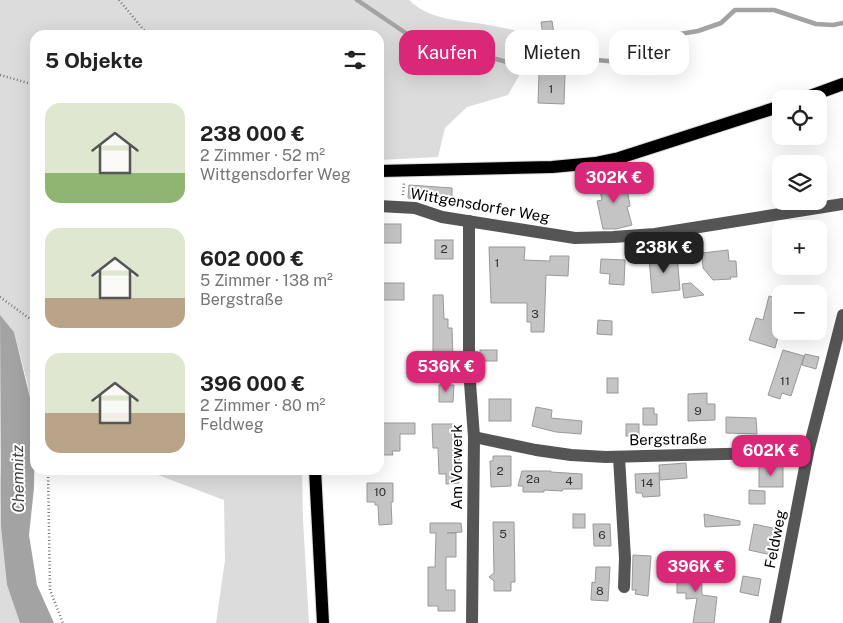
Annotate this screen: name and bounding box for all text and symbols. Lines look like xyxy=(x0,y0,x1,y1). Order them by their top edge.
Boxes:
chip: Kaufen xyxy=(399,30,495,75)
chip: Mieten xyxy=(505,30,599,75)
chip: Filter xyxy=(609,30,689,75)
icon: filters xyxy=(341,46,369,74)
text: 5 Objekte xyxy=(45,48,143,73)
house number: 1 xyxy=(549,82,553,96)
map controls xyxy=(772,90,827,340)
button: locate xyxy=(772,90,827,145)
text: 238 000 € xyxy=(200,121,305,146)
icon: home xyxy=(85,123,145,183)
text: 2 Zimmer · 52 m² xyxy=(200,146,325,165)
button: layers xyxy=(772,155,827,210)
pin: 302K € xyxy=(573,162,655,204)
text: Wittgensdorfer Weg xyxy=(200,165,351,184)
text: 302K € xyxy=(586,168,642,187)
street label: Wittgensdorfer Weg xyxy=(409,184,551,226)
button: + xyxy=(772,220,827,275)
pin: 238K € xyxy=(623,232,705,274)
text: 238K € xyxy=(636,238,693,257)
house number: 2 xyxy=(440,242,448,256)
text: 602 000 € xyxy=(200,246,304,271)
icon: home xyxy=(85,248,145,308)
house number: 1 xyxy=(495,256,499,270)
text: 5 Zimmer · 138 m² xyxy=(200,271,333,290)
button: − xyxy=(772,285,827,340)
text: Bergstraße xyxy=(200,290,283,309)
house number: 3 xyxy=(531,307,539,321)
pin: 536K € xyxy=(405,350,487,393)
text: 536K € xyxy=(417,357,475,376)
text: 396 000 € xyxy=(200,371,305,396)
icon: home xyxy=(85,373,145,433)
house number: 11 xyxy=(780,374,790,388)
text: 2 Zimmer · 80 m² xyxy=(200,396,325,415)
house number: 9 xyxy=(694,404,702,418)
text: Feldweg xyxy=(200,415,264,434)
street label: Am Vorwerk xyxy=(448,424,465,510)
street label: Bergstraße xyxy=(629,430,707,448)
pin: 602K € xyxy=(730,434,812,477)
text: 602K € xyxy=(743,441,799,460)
water label: Chemnitz xyxy=(8,444,28,513)
house number: 2 xyxy=(496,464,504,478)
house number: 2a xyxy=(526,472,540,486)
house number: 4 xyxy=(565,474,573,488)
house number: 14 xyxy=(641,476,654,490)
house number: 10 xyxy=(374,485,386,499)
street label: Feldweg xyxy=(761,508,789,570)
house number: 5 xyxy=(499,527,507,541)
house number: 6 xyxy=(598,528,606,542)
pin: 396K € xyxy=(655,550,737,593)
text: 396K € xyxy=(667,557,725,576)
house number: 8 xyxy=(596,584,604,598)

